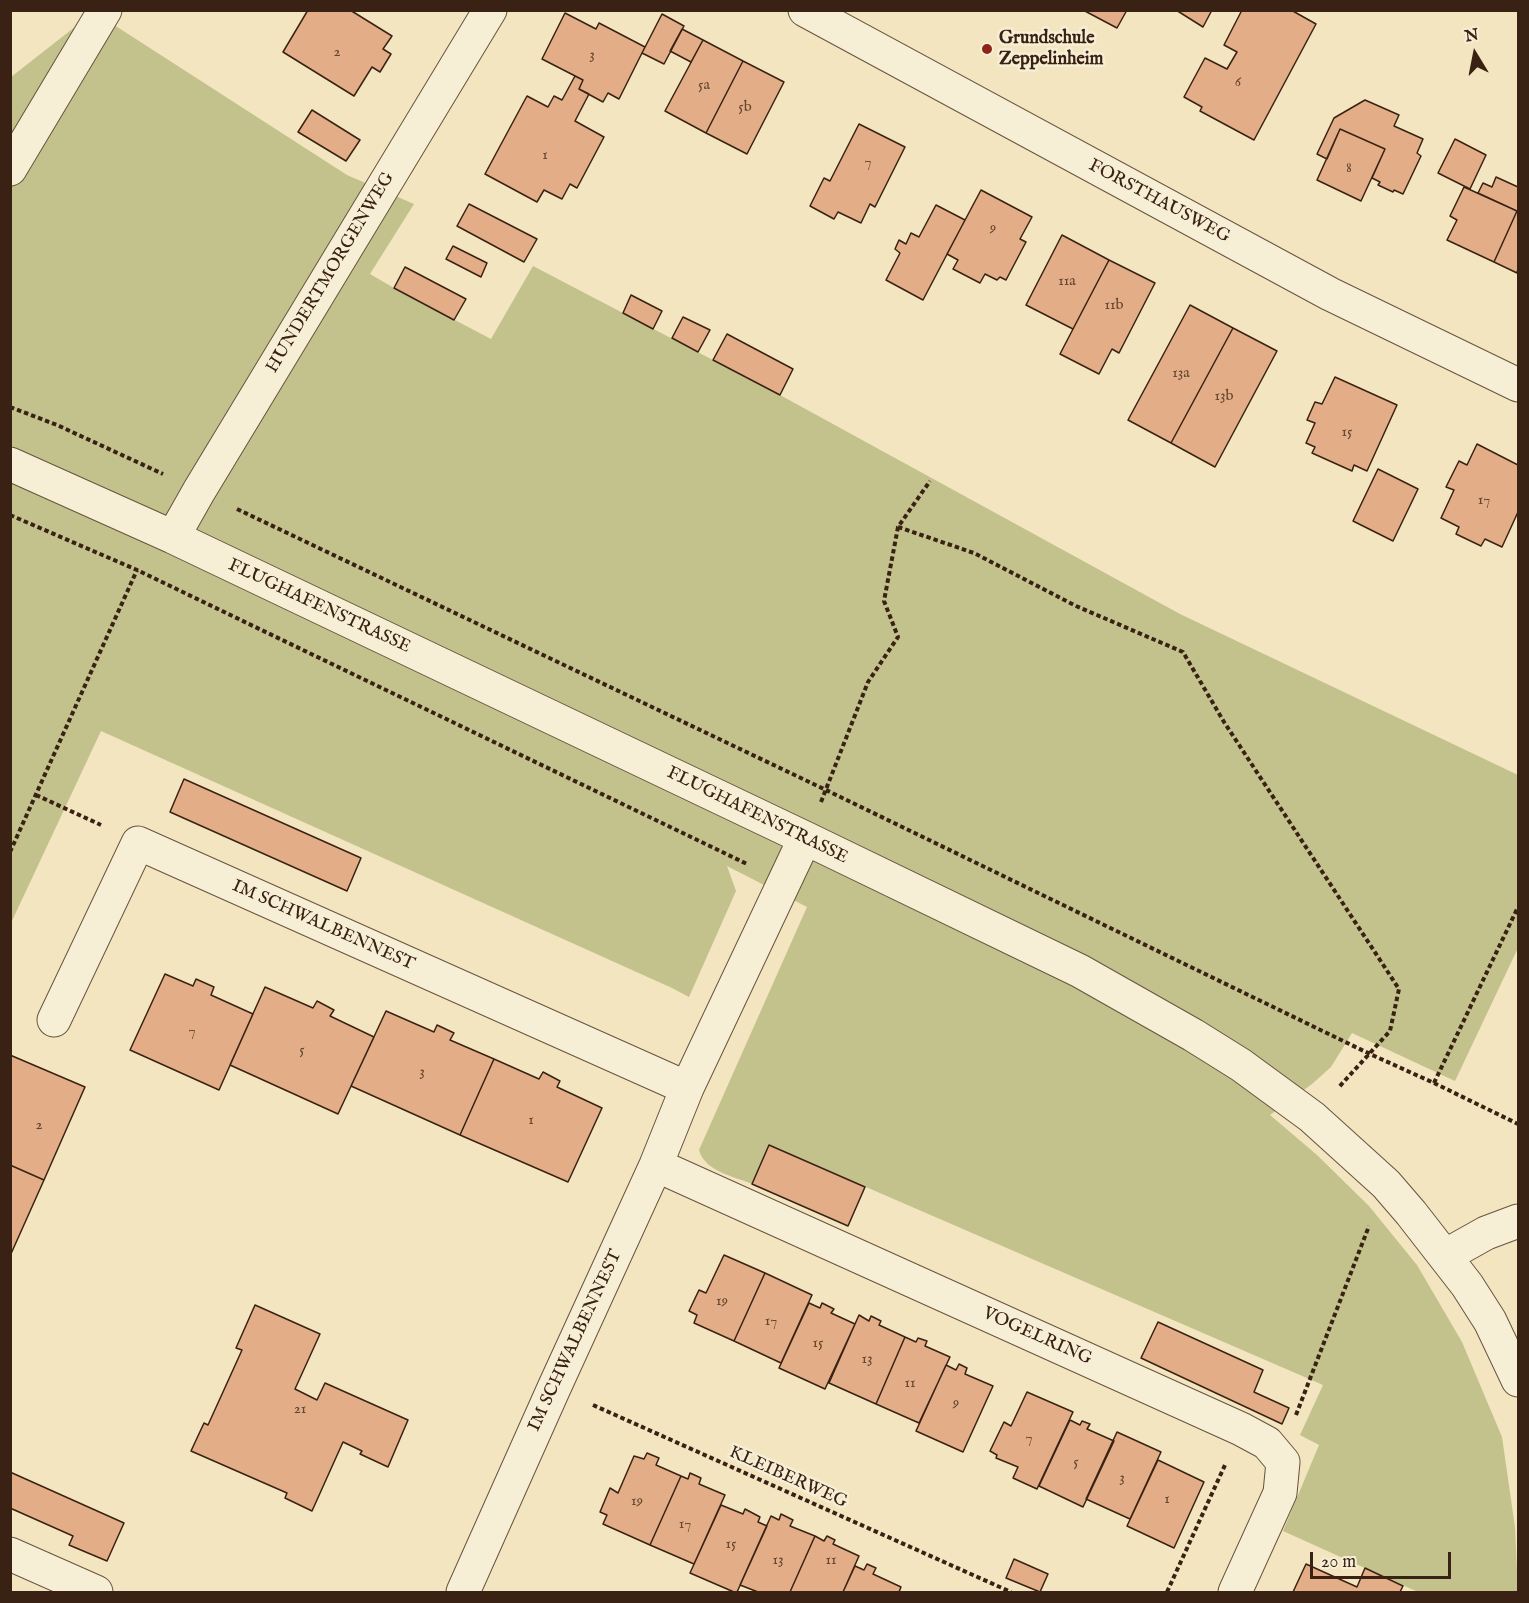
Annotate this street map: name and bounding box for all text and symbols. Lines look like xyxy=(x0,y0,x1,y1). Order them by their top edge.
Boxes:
north arrow xyxy=(1445,24,1505,84)
text: N xyxy=(1463,25,1480,47)
place label: Grundschule Zeppelinheim xyxy=(999,28,1104,70)
marker: Grundschule Zeppelinheim xyxy=(980,42,994,56)
house number: 2 xyxy=(333,44,341,62)
house number: 3 xyxy=(589,47,595,65)
house number: 6 xyxy=(1235,74,1241,92)
house number: 5a xyxy=(698,77,710,95)
house number: 5b xyxy=(738,99,752,117)
house number: 1 xyxy=(542,147,548,165)
house number: 7 xyxy=(864,154,872,172)
street label: FORSTHAUSWEG xyxy=(1084,156,1234,248)
house number: 8 xyxy=(1346,160,1352,178)
street label: HUNDERTMORGENWEG xyxy=(262,169,400,377)
house number: 9 xyxy=(990,220,996,238)
house number: 11a xyxy=(1058,273,1076,291)
house number: 11b xyxy=(1104,297,1124,315)
house number: 13a xyxy=(1172,365,1190,383)
house number: 13b xyxy=(1214,388,1234,406)
house number: 15 xyxy=(1341,424,1353,442)
house number: 17 xyxy=(1478,492,1490,510)
street label: FLUGHAFENSTRASSE xyxy=(224,555,414,659)
street label: FLUGHAFENSTRASSE xyxy=(663,763,851,869)
street label: IM SCHWALBENNEST xyxy=(228,876,418,976)
house number: 7 xyxy=(188,1023,196,1041)
house number: 5 xyxy=(299,1042,305,1060)
house number: 3 xyxy=(419,1064,425,1082)
house number: 1 xyxy=(528,1112,534,1130)
house number: 2 xyxy=(35,1117,43,1135)
street label: IM SCHWALBENNEST xyxy=(524,1247,628,1435)
house number: 19 xyxy=(716,1293,728,1311)
street label: VOGELRING xyxy=(979,1303,1095,1371)
house number: 17 xyxy=(765,1313,777,1331)
house number: 15 xyxy=(812,1335,824,1353)
house number: 13 xyxy=(861,1351,873,1369)
house number: 11 xyxy=(904,1375,916,1393)
house number: 9 xyxy=(953,1395,959,1413)
house number: 21 xyxy=(294,1401,306,1419)
house number: 7 xyxy=(1025,1430,1033,1448)
street label: KLEIBERWEG xyxy=(725,1442,851,1514)
house number: 5 xyxy=(1073,1454,1079,1472)
house number: 3 xyxy=(1119,1470,1125,1488)
house number: 1 xyxy=(1164,1491,1170,1509)
house number: 19 xyxy=(631,1493,643,1511)
house number: 17 xyxy=(679,1516,691,1534)
house number: 15 xyxy=(725,1536,737,1554)
scale bar xyxy=(1313,1540,1454,1578)
text: 20 m xyxy=(1321,1551,1356,1574)
house number: 13 xyxy=(772,1552,784,1570)
house number: 11 xyxy=(825,1552,837,1570)

